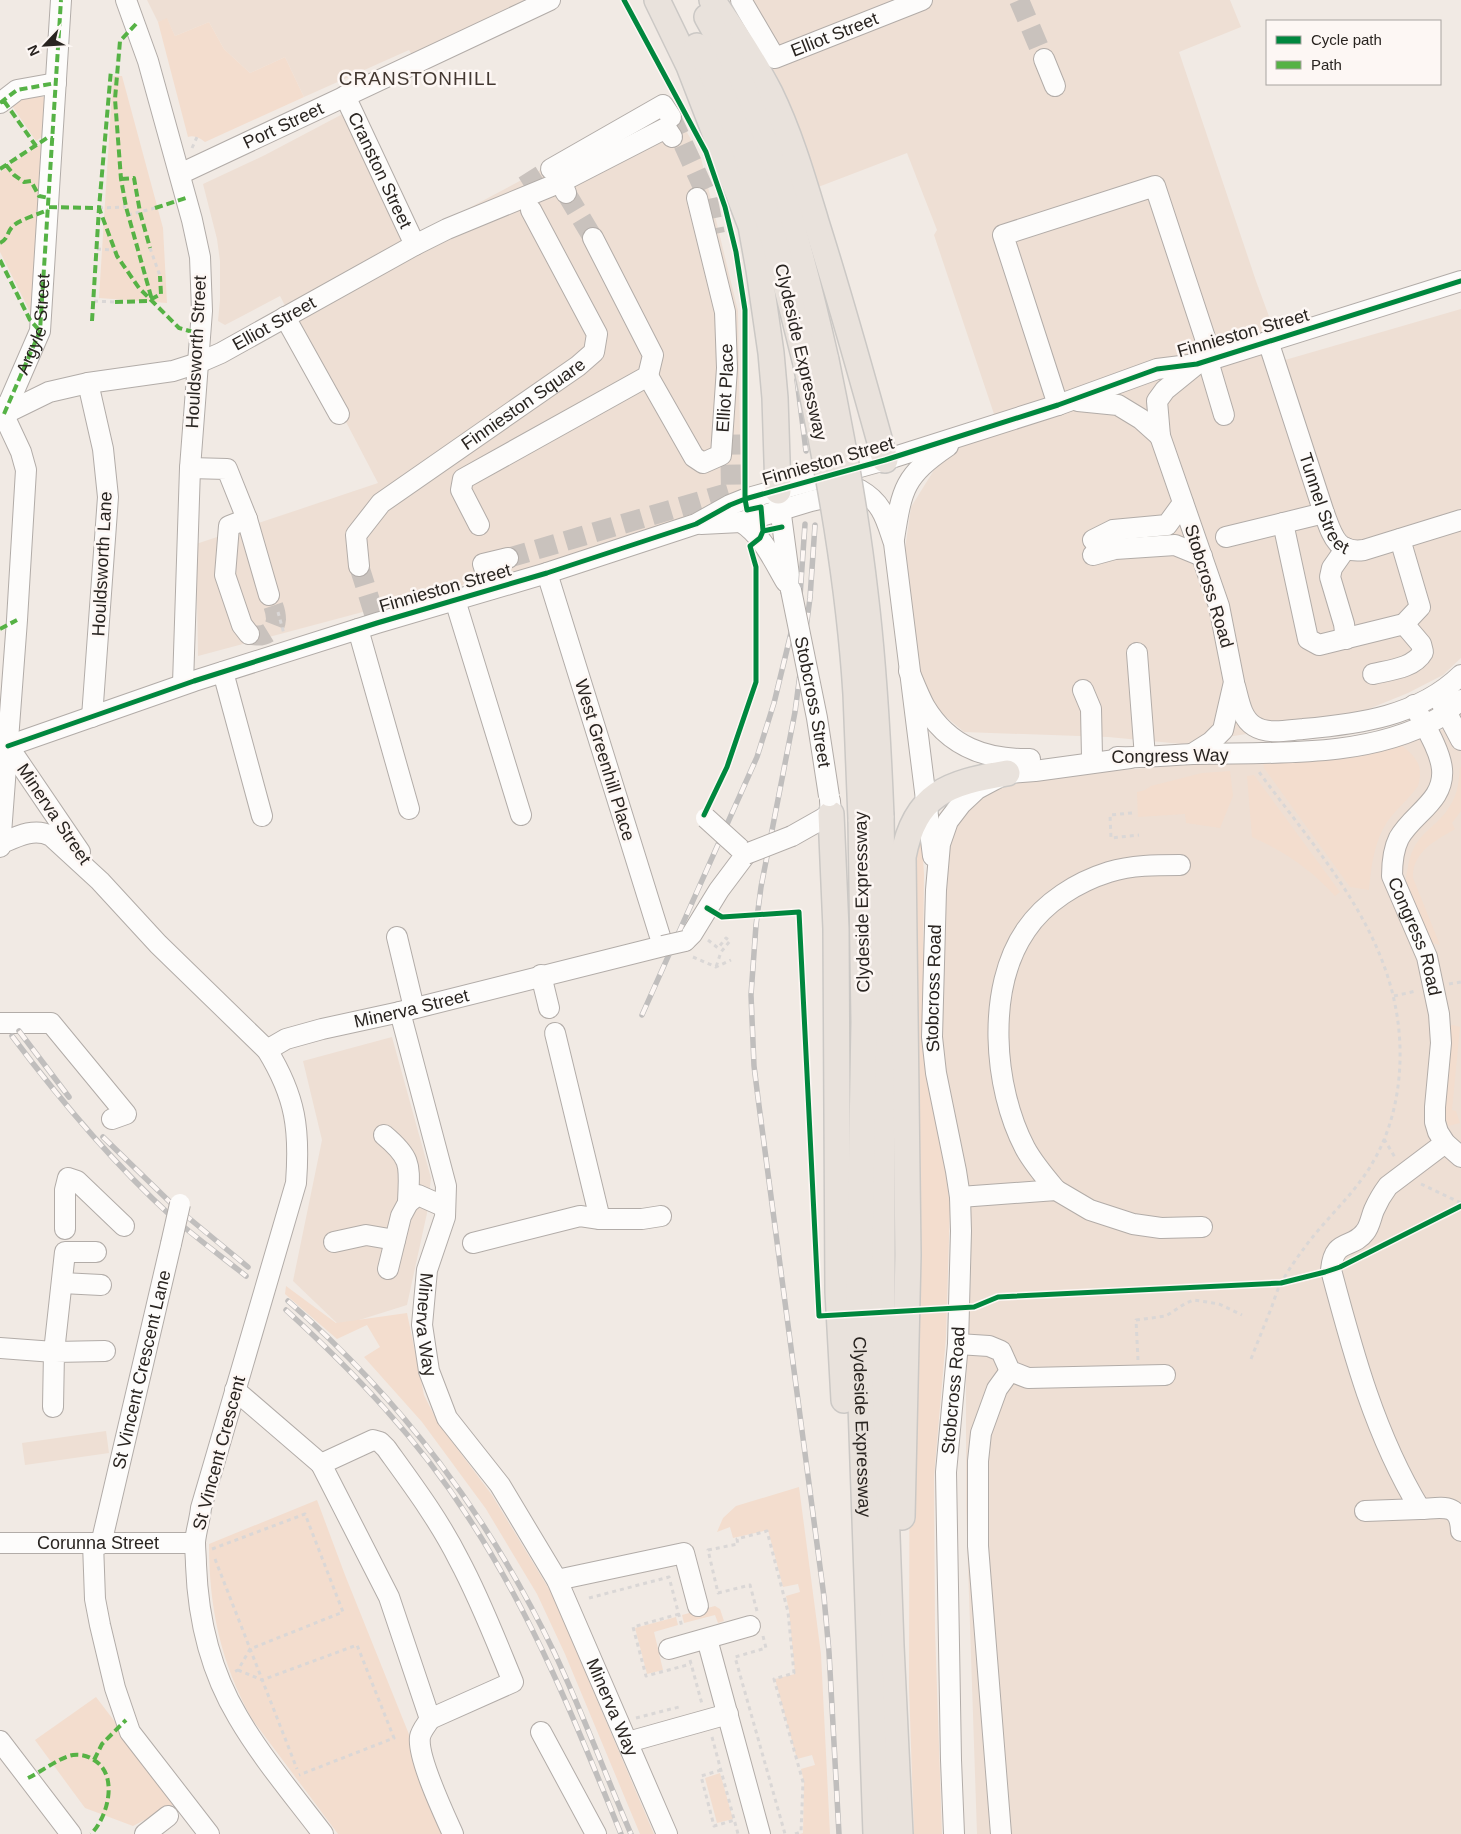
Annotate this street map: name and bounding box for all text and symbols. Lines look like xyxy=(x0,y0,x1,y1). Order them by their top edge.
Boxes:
street label: Elliot Street xyxy=(788,8,881,61)
north arrow xyxy=(20,20,70,70)
legend xyxy=(1266,20,1441,85)
text: Cycle path xyxy=(1311,31,1382,48)
text: N xyxy=(24,43,43,58)
text: Path xyxy=(1311,56,1342,73)
district label: CRANSTONHILL xyxy=(339,68,497,89)
street label: Port Street xyxy=(240,98,326,153)
street label: Cranston Street xyxy=(344,109,416,232)
street label: Clydeside Expressway xyxy=(771,262,831,442)
street label: Argyle Street xyxy=(12,273,54,378)
street label: Houldsworth Street xyxy=(182,275,210,429)
street label: Elliot Street xyxy=(229,292,319,355)
street label: Finnieston Street xyxy=(1175,305,1311,361)
street label: Elliot Place xyxy=(713,343,737,433)
street label: Finnieston Square xyxy=(458,354,589,454)
street label: Finnieston Street xyxy=(760,433,896,489)
street label: Tunnel Street xyxy=(1295,450,1352,558)
street label: Houldsworth Lane xyxy=(88,491,116,637)
street label: Stobcross Road xyxy=(1181,522,1237,650)
street label: Finnieston Street xyxy=(377,560,513,616)
street label: Stobcross Street xyxy=(791,634,834,769)
street label: West Greenhill Place xyxy=(571,677,639,843)
street label: Congress Way xyxy=(1111,745,1229,767)
street label: Minerva Street xyxy=(13,760,95,868)
street label: Clydeside Expressway xyxy=(850,811,874,993)
street label: Congress Road xyxy=(1384,874,1445,997)
street label: Stobcross Road xyxy=(922,924,945,1053)
street label: Minerva Street xyxy=(352,985,471,1032)
street label: St Vincent Crescent Lane xyxy=(109,1268,175,1471)
street label: Minerva Way xyxy=(412,1272,440,1380)
street label: Stobcross Road xyxy=(938,1326,968,1455)
street label: Clydeside Expressway xyxy=(849,1336,875,1518)
street label: St Vincent Crescent xyxy=(189,1374,249,1532)
street label: Corunna Street xyxy=(37,1533,159,1553)
street label: Minerva Way xyxy=(582,1655,642,1759)

